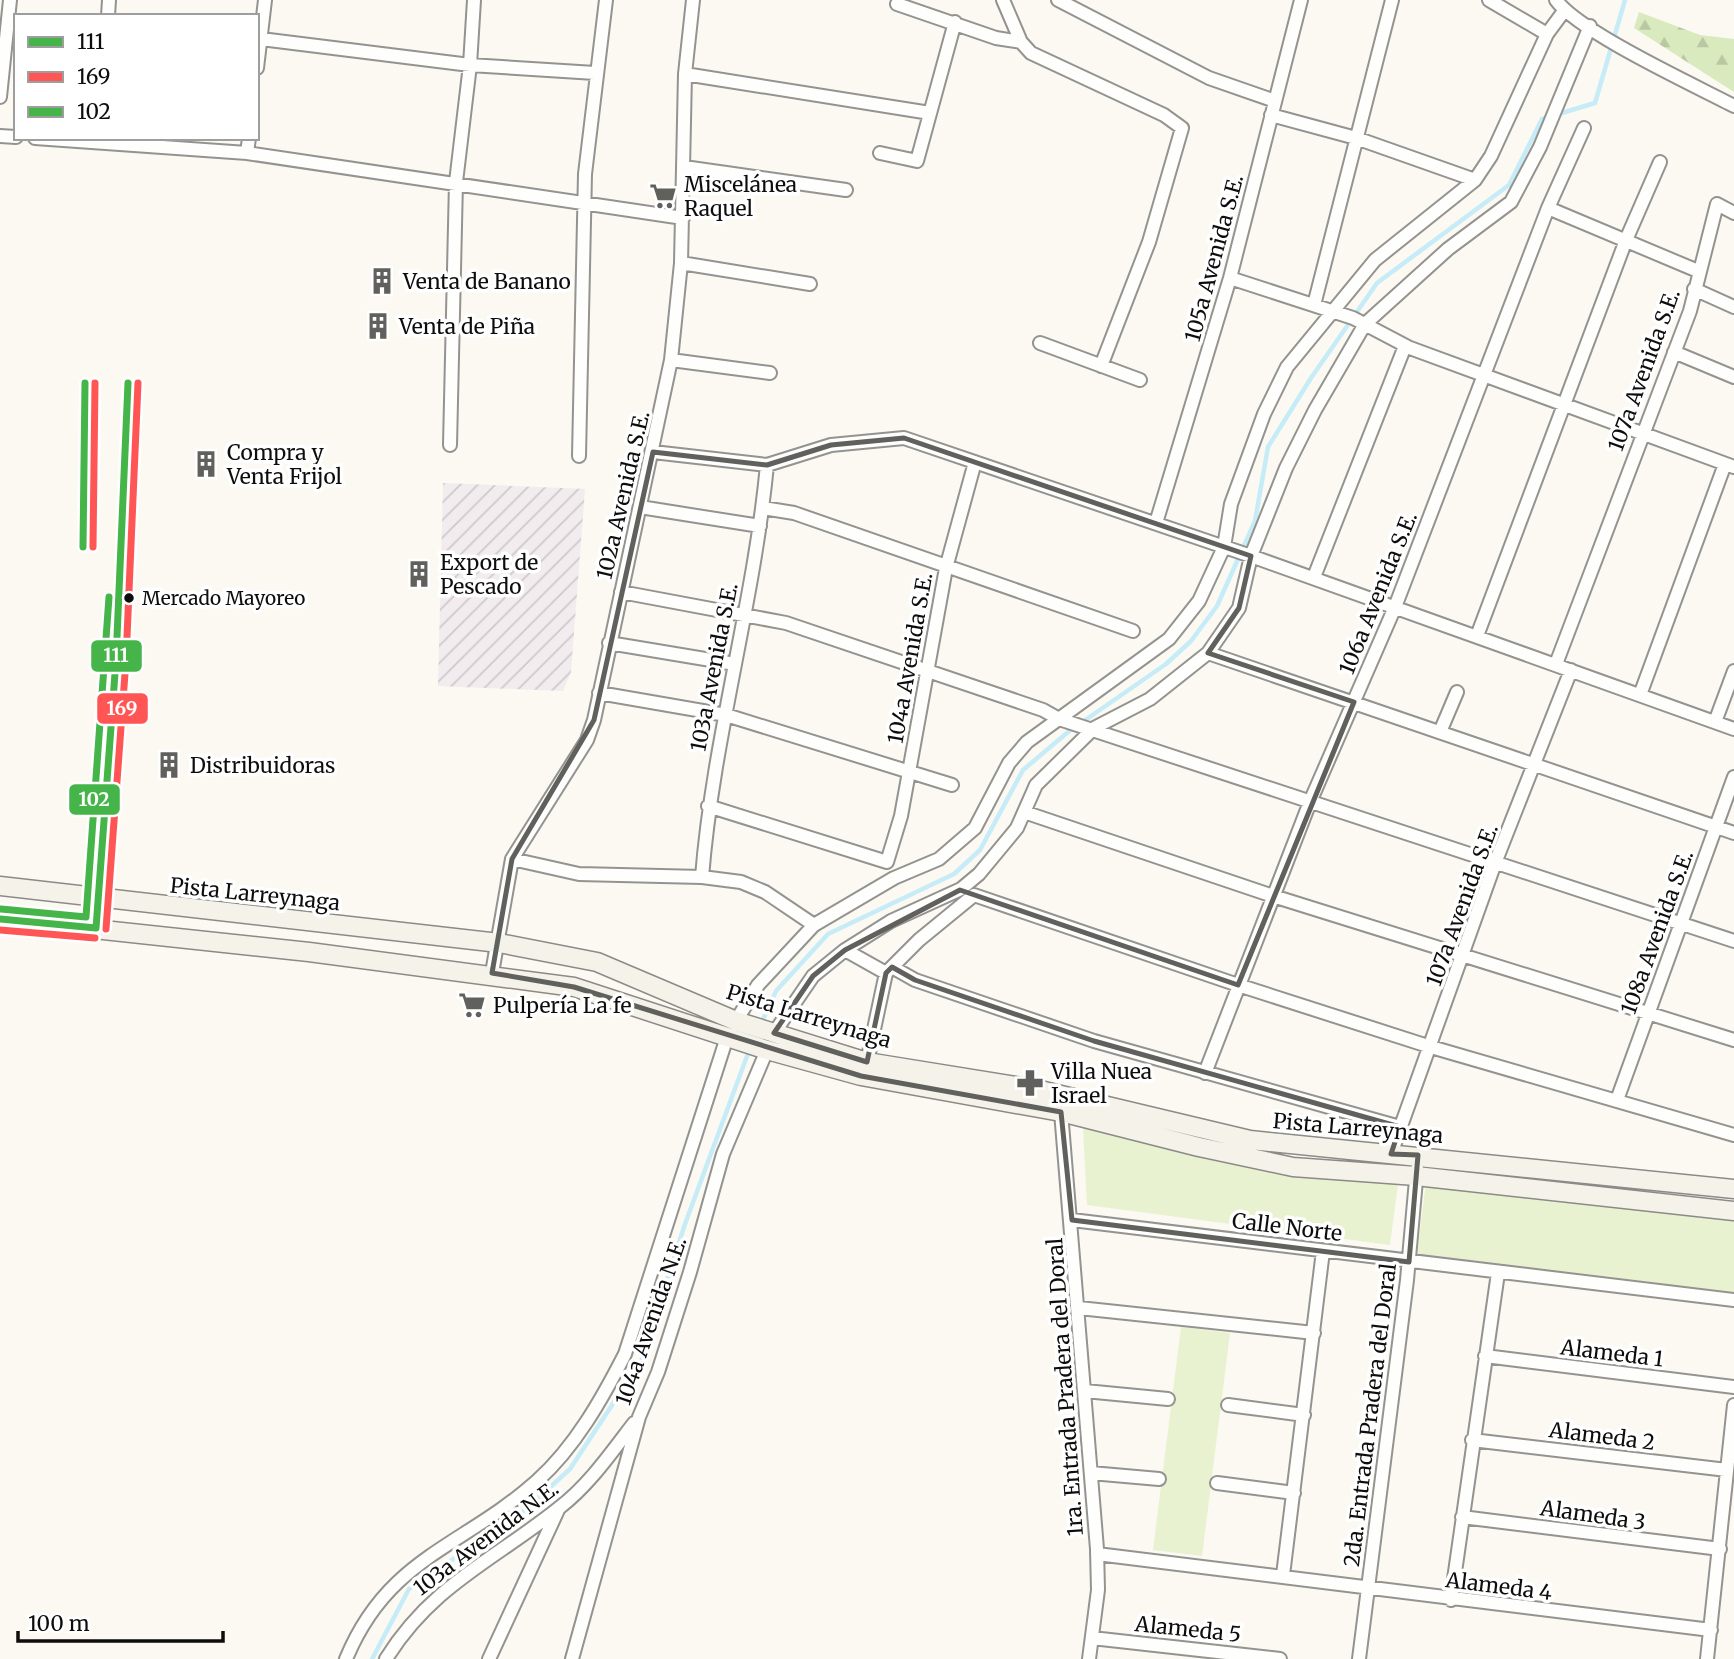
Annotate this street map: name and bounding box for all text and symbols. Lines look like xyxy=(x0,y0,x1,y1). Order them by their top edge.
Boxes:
legend xyxy=(14,14,259,140)
text: 111 xyxy=(77,28,104,55)
text: 169 xyxy=(77,63,111,90)
text: 102 xyxy=(77,98,111,125)
place label: Miscelánea Raquel xyxy=(684,171,797,222)
street label: 105a Avenida S.E. xyxy=(1179,172,1249,344)
supermarket icon: Miscelánea Raquel xyxy=(648,181,678,211)
building icon: Venta de Banano xyxy=(367,266,397,296)
place label: Venta de Banano xyxy=(402,268,571,295)
street label: 107a Avenida S.E. xyxy=(1602,285,1686,455)
building icon: Venta de Piña xyxy=(363,311,393,341)
place label: Venta de Piña xyxy=(398,313,535,340)
street label: 102a Avenida S.E. xyxy=(590,408,656,582)
place label: Compra y Venta Frijol xyxy=(226,439,343,490)
building icon: Compra y Venta Frijol xyxy=(191,449,221,479)
street label: 106a Avenida S.E. xyxy=(1333,508,1423,678)
place label: Export de Pescado xyxy=(440,549,538,600)
building icon: Export de Pescado xyxy=(404,559,434,589)
street label: 104a Avenida S.E. xyxy=(882,570,938,746)
street label: 103a Avenida S.E. xyxy=(684,580,744,754)
place label: Mercado Mayoreo xyxy=(142,586,305,610)
marker: Mercado Mayoreo xyxy=(122,591,136,605)
line badge: 111 xyxy=(90,639,143,673)
text: 111 xyxy=(103,643,129,667)
line badge: 169 xyxy=(96,692,149,725)
text: 169 xyxy=(106,696,138,720)
building icon: Distribuidoras xyxy=(154,750,184,780)
place label: Distribuidoras xyxy=(190,752,335,779)
line badge: 102 xyxy=(68,783,121,816)
text: 102 xyxy=(78,787,110,811)
street label: 107a Avenida S.E. xyxy=(1420,820,1504,990)
street label: 108a Avenida S.E. xyxy=(1615,846,1699,1018)
street label: Pista Larreynaga xyxy=(169,872,341,916)
street label: Pista Larreynaga xyxy=(723,978,895,1054)
supermarket icon: Pulpería La fe xyxy=(457,990,487,1020)
place label: Pulpería La fe xyxy=(493,992,632,1019)
place label: Villa Nuea Israel xyxy=(1050,1058,1152,1109)
pharmacy icon: Villa Nuea Israel xyxy=(1015,1068,1045,1098)
street label: Pista Larreynaga xyxy=(1272,1107,1444,1149)
street label: Calle Norte xyxy=(1230,1207,1344,1247)
street label: 104a Avenida N.E. xyxy=(610,1233,692,1409)
street label: 1ra. Entrada Pradera del Doral xyxy=(1041,1236,1089,1537)
street label: 2da. Entrada Pradera del Doral xyxy=(1338,1261,1402,1568)
street label: Alameda 1 xyxy=(1558,1333,1665,1373)
street label: Alameda 2 xyxy=(1546,1416,1657,1456)
street label: 103a Avenida N.E. xyxy=(408,1475,564,1601)
street label: Alameda 3 xyxy=(1538,1494,1647,1536)
street label: Alameda 4 xyxy=(1443,1566,1554,1606)
scale bar xyxy=(18,1600,222,1644)
text: 100 m xyxy=(28,1610,90,1637)
street label: Alameda 5 xyxy=(1133,1610,1242,1648)

